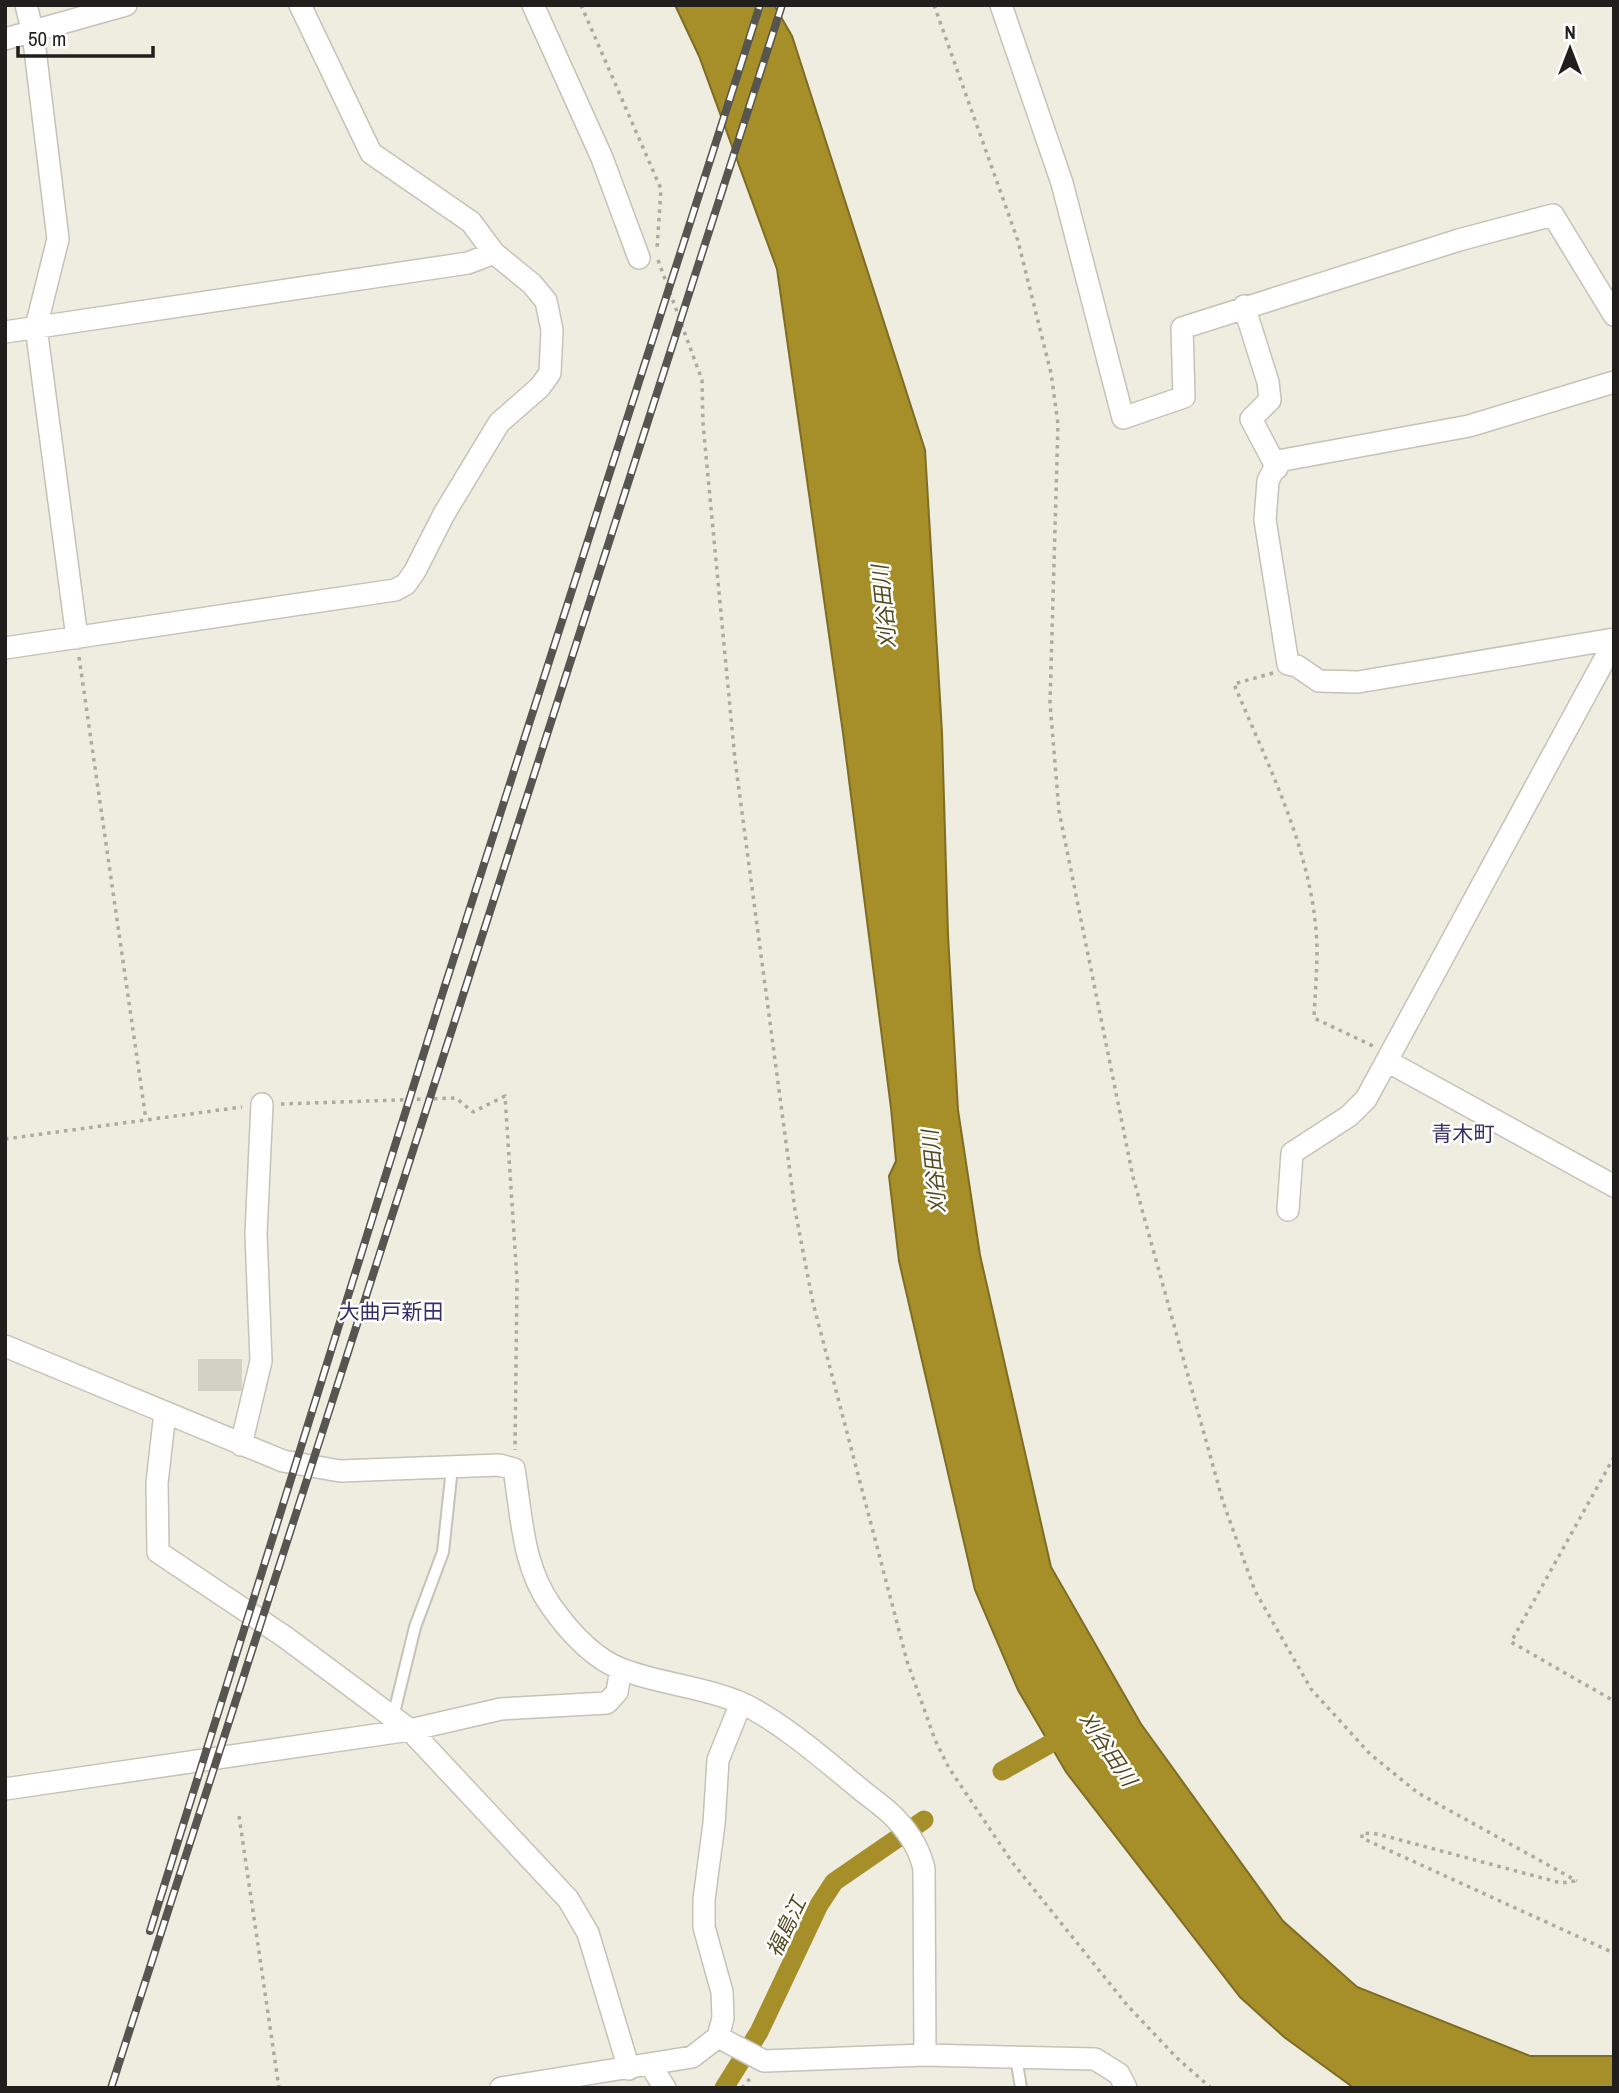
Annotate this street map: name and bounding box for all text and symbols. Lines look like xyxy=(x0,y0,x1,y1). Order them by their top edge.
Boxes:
scale bar xyxy=(18,14,152,58)
north arrow xyxy=(1535,14,1605,84)
text: N xyxy=(1564,19,1576,45)
text: 50 m xyxy=(28,24,66,53)
water label: 刈谷田川 xyxy=(865,562,903,650)
district label: 青木町 xyxy=(1432,1119,1495,1148)
water label: 刈谷田川 xyxy=(915,1127,953,1215)
district label: 大曲戸新田 xyxy=(339,1297,444,1326)
water label: 刈谷田川 xyxy=(1072,1706,1145,1794)
water label: 福島江 xyxy=(759,1891,814,1962)

